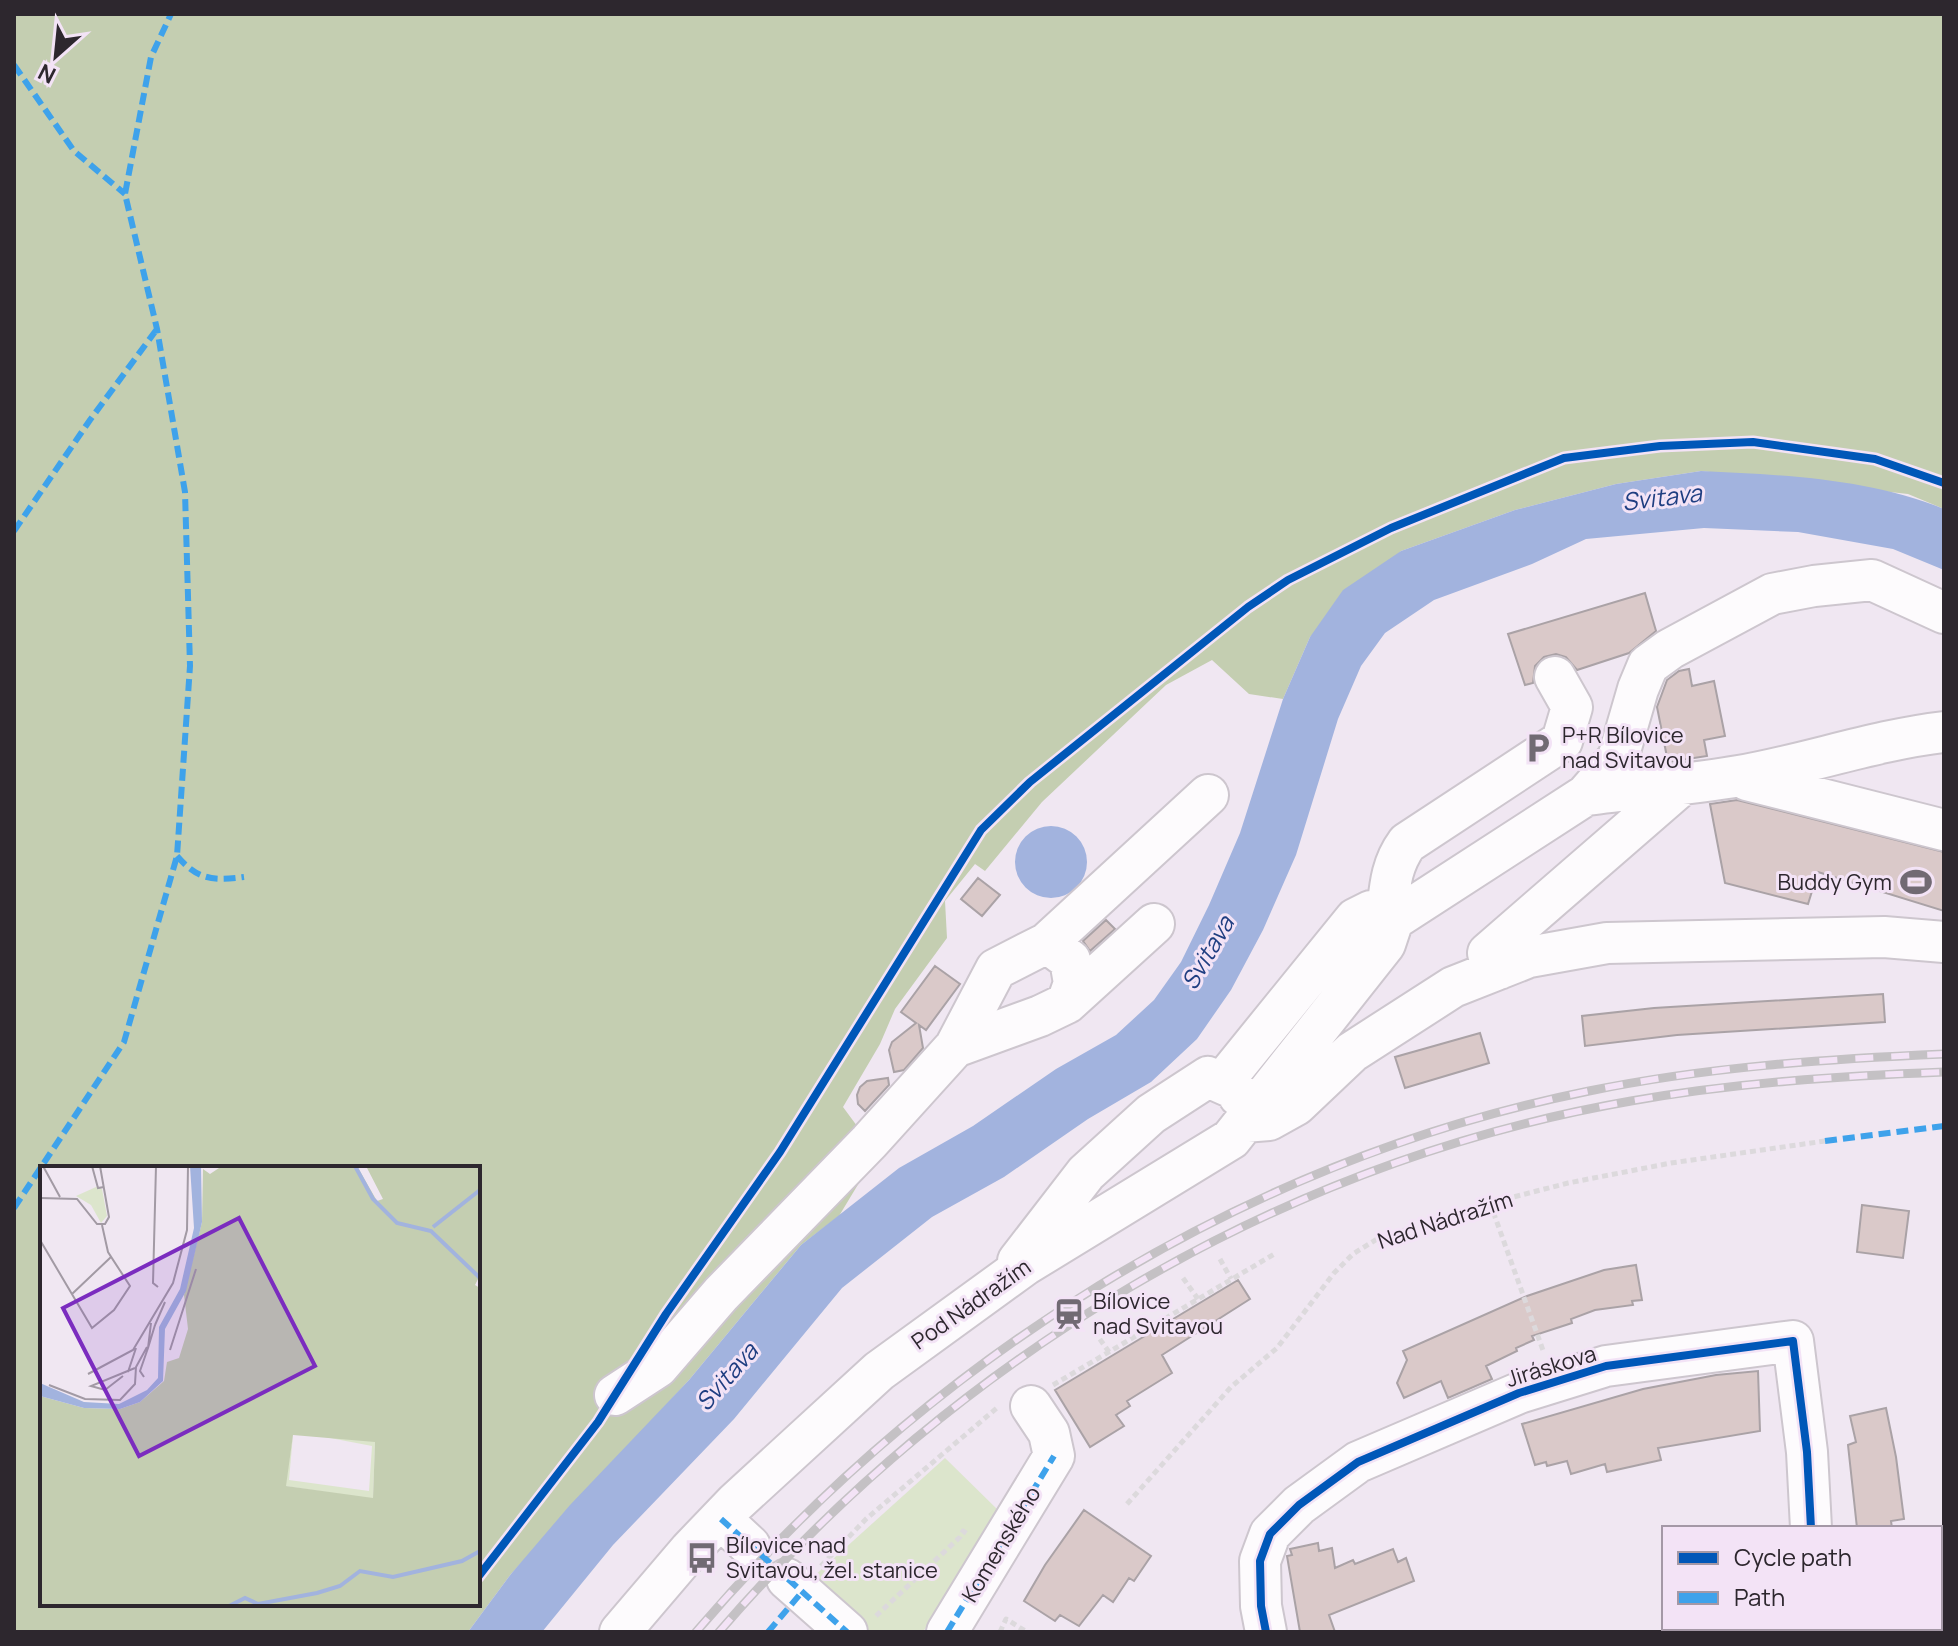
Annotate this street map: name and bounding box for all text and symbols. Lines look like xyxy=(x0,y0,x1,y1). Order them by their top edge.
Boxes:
north arrow xyxy=(16,16,96,96)
text: N xyxy=(33,57,61,91)
water label: Svitava xyxy=(1620,475,1705,518)
place label: P+R Bílovice nad Svitavou xyxy=(1562,720,1692,775)
parking icon: P+R Bílovice nad Svitavou xyxy=(1521,731,1555,765)
sports icon: Buddy Gym xyxy=(1899,865,1933,899)
place label: Buddy Gym xyxy=(1778,867,1892,897)
water label: Svitava xyxy=(1172,908,1242,995)
inset map xyxy=(40,1166,480,1606)
street label: Nad Nádražím xyxy=(1374,1184,1516,1256)
street label: Pod Nádražím xyxy=(905,1252,1037,1356)
place label: Bílovice nad Svitavou xyxy=(1093,1286,1223,1341)
station icon: Bílovice nad Svitavou xyxy=(1052,1297,1086,1331)
water label: Svitava xyxy=(687,1334,766,1417)
street label: Jiráskova xyxy=(1502,1338,1600,1394)
street label: Komenského xyxy=(955,1480,1047,1608)
legend xyxy=(1662,1526,1942,1630)
place label: Bílovice nad Svitavou, žel. stanice xyxy=(726,1530,938,1585)
text: Cycle path xyxy=(1734,1540,1852,1573)
bus stop icon: Bílovice nad Svitavou, žel. stanice xyxy=(685,1541,719,1575)
text: Path xyxy=(1734,1580,1785,1613)

